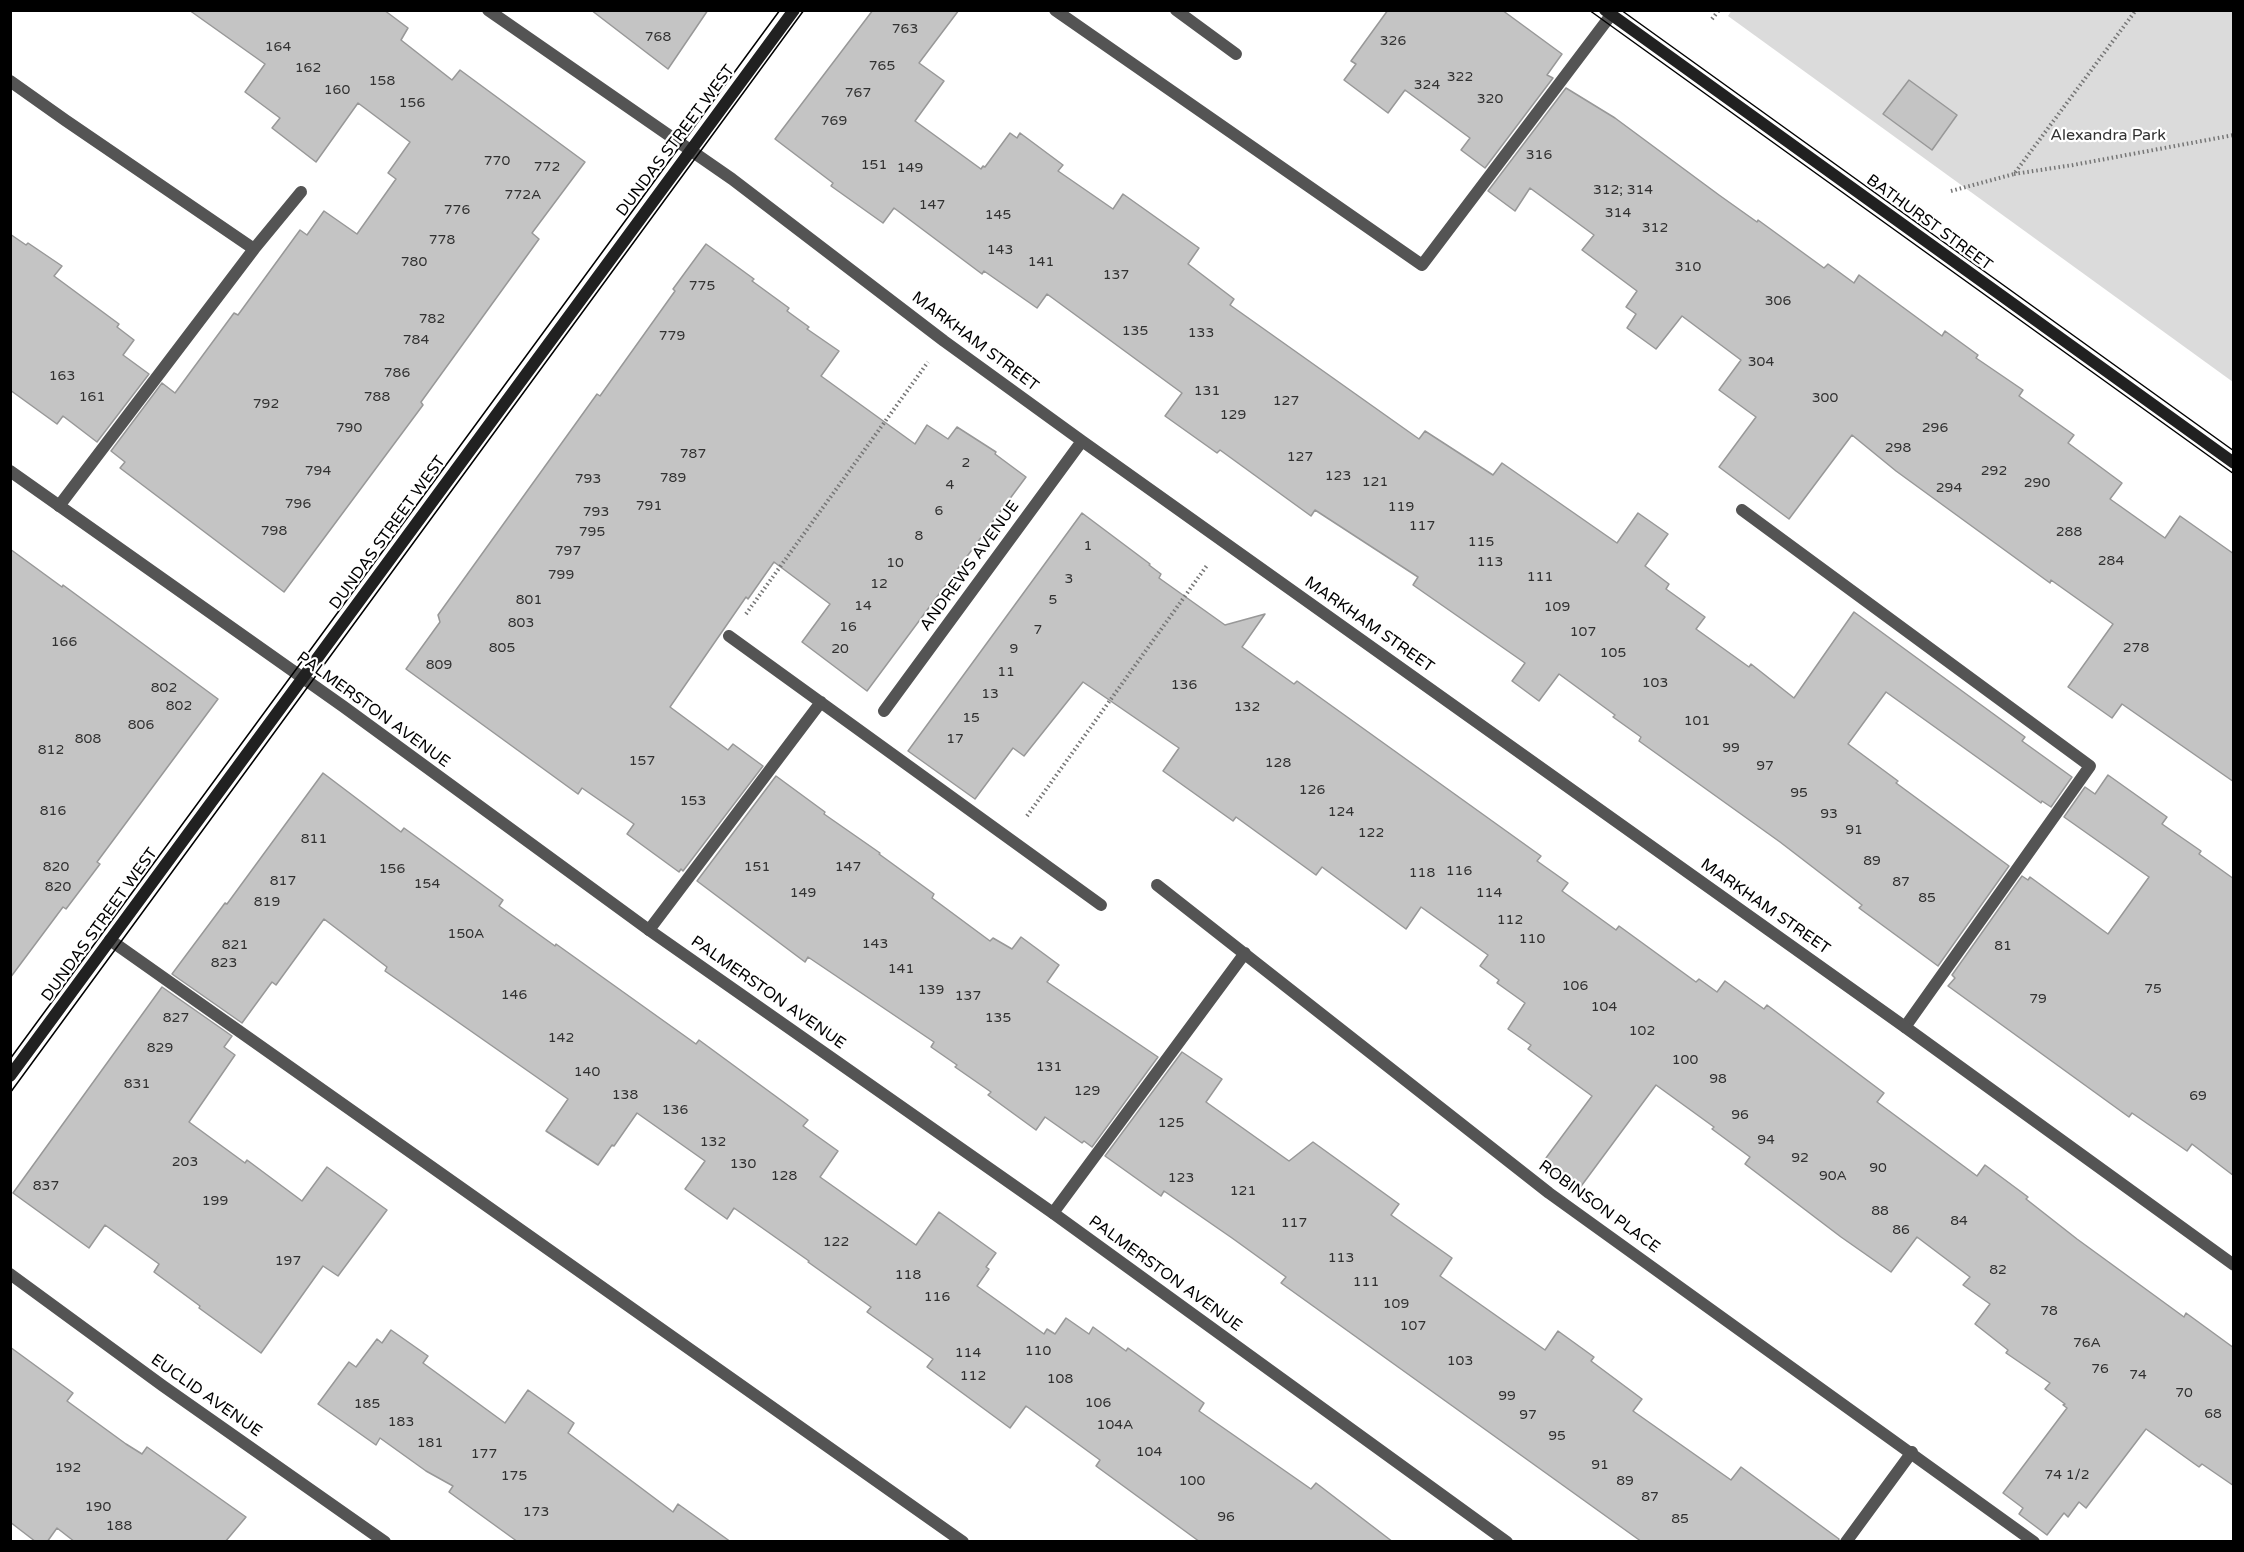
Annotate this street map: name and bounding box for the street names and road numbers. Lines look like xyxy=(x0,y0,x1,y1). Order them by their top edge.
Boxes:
street label: DUNDAS STREET WEST xyxy=(613,61,739,221)
street label: BATHURST STREET xyxy=(1862,171,1996,275)
street label: MARKHAM STREET xyxy=(908,288,1042,396)
street label: DUNDAS STREET WEST xyxy=(326,453,450,613)
street label: ANDREWS AVENUE xyxy=(916,497,1024,635)
street label: MARKHAM STREET xyxy=(1301,573,1437,677)
street label: PALMERSTON AVENUE xyxy=(293,648,453,772)
street label: DUNDAS STREET WEST xyxy=(38,845,162,1005)
street label: MARKHAM STREET xyxy=(1697,855,1833,959)
street label: PALMERSTON AVENUE xyxy=(687,932,849,1054)
street label: ROBINSON PLACE xyxy=(1535,1156,1663,1258)
street label: PALMERSTON AVENUE xyxy=(1085,1212,1245,1336)
street label: EUCLID AVENUE xyxy=(147,1351,265,1441)

